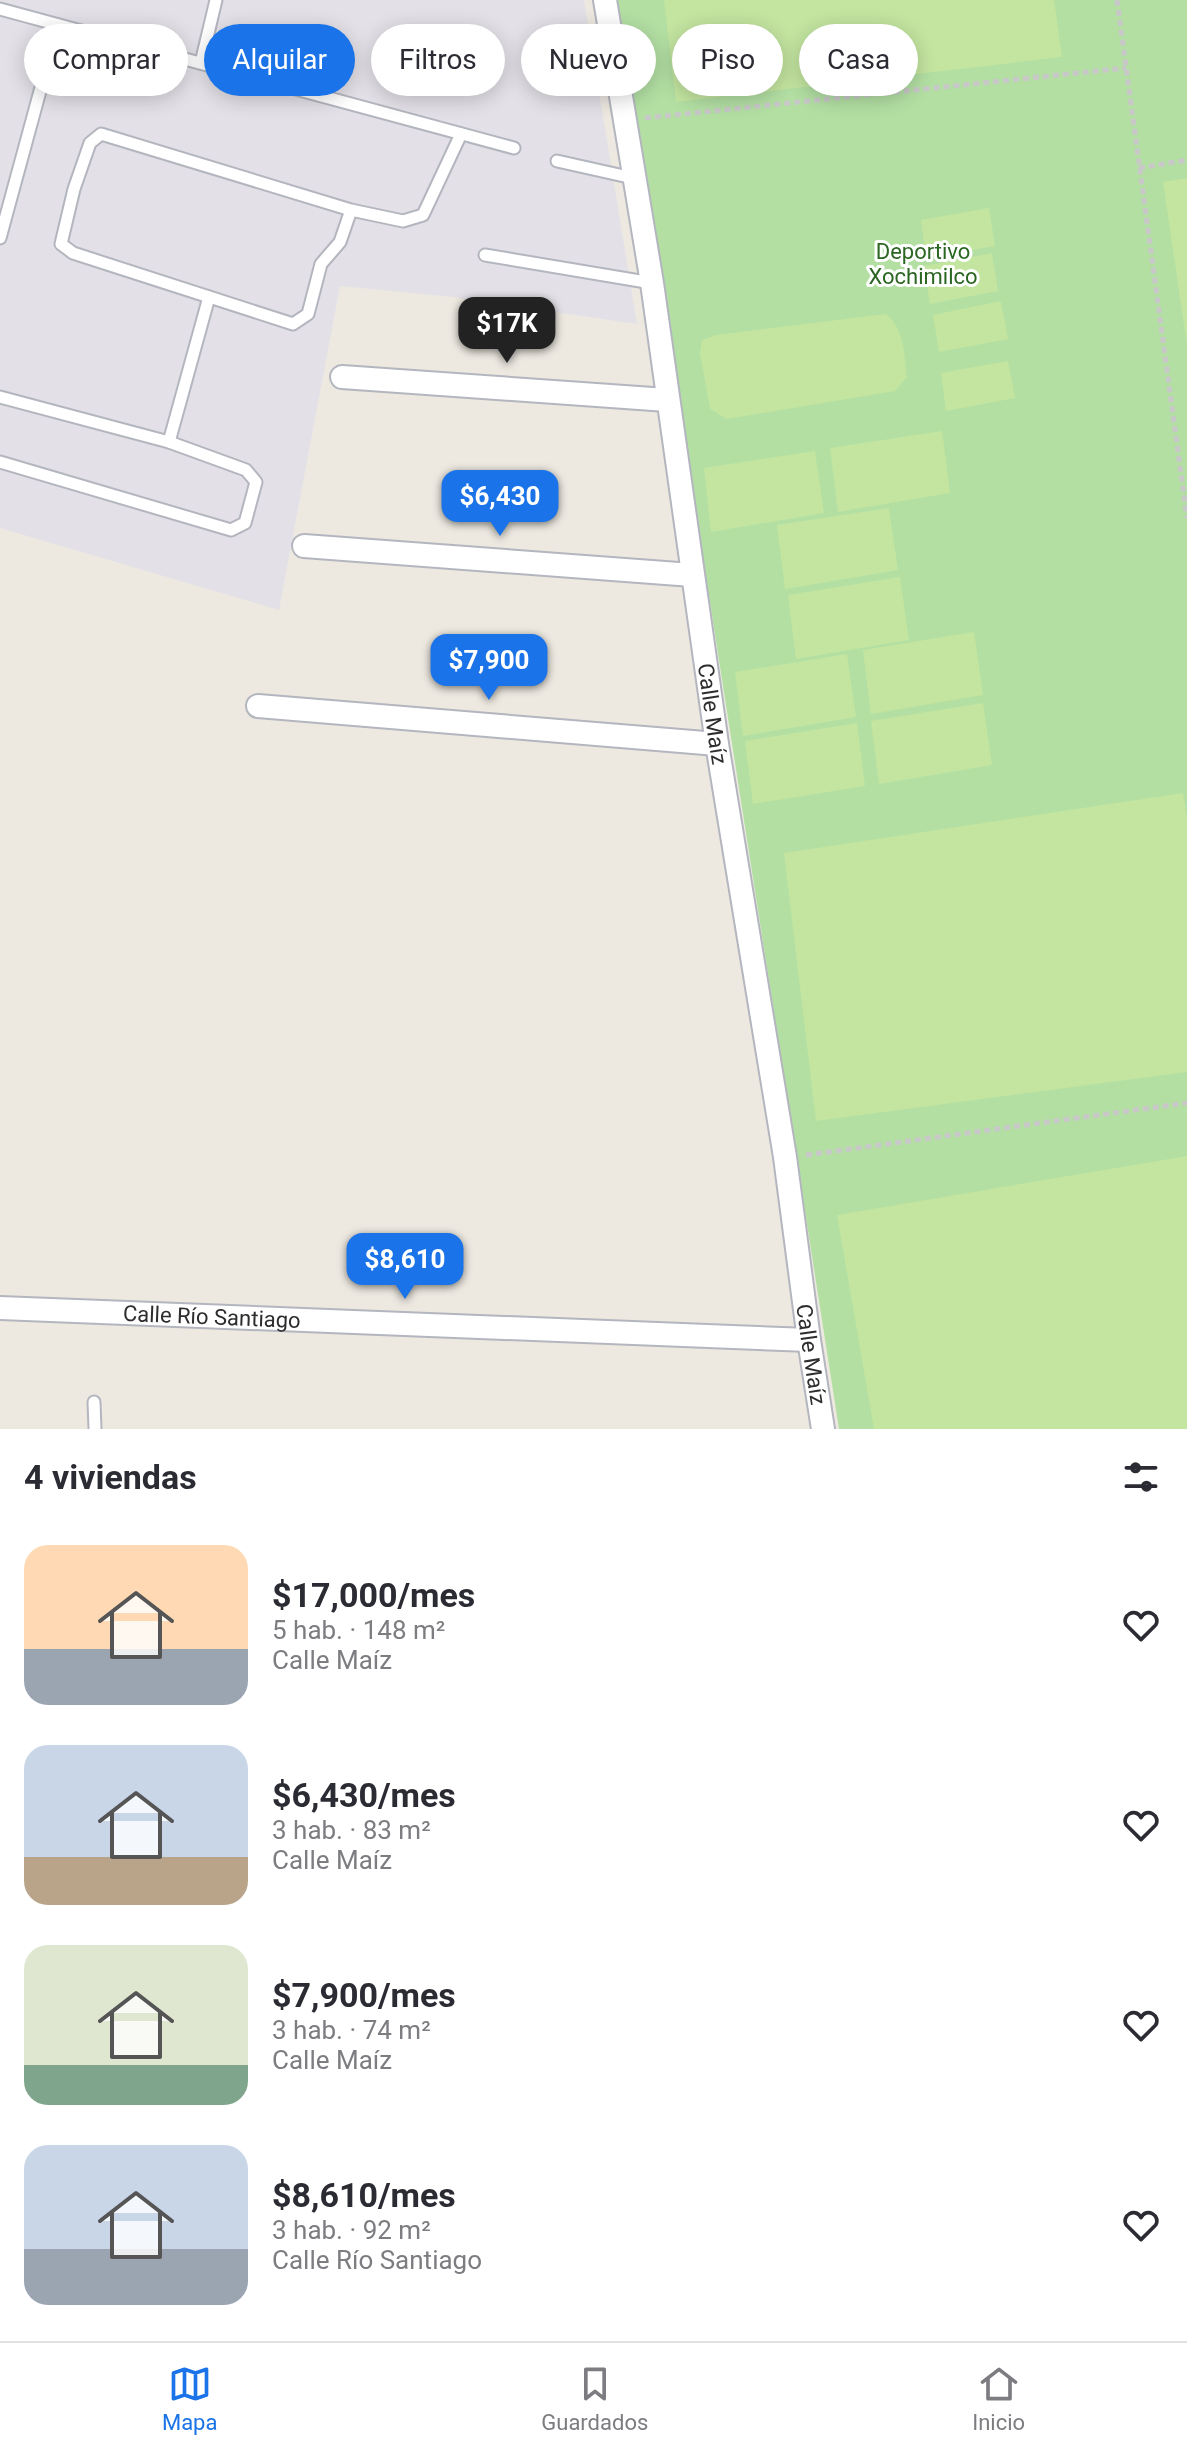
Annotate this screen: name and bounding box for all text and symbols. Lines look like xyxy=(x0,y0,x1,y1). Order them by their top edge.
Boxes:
chip: Comprar xyxy=(24,24,188,96)
chip: Alquilar xyxy=(204,24,355,96)
chip: Filtros xyxy=(371,24,505,96)
chip: Nuevo xyxy=(521,24,656,96)
chip: Piso xyxy=(672,24,783,96)
chip: Casa xyxy=(799,24,918,96)
park label: Deportivo Xochimilco xyxy=(868,239,978,289)
pin: $17K xyxy=(460,297,554,365)
text: $17K xyxy=(476,308,538,338)
pin: $6,430 xyxy=(435,470,565,538)
text: $6,430 xyxy=(460,481,540,511)
pin: $7,900 xyxy=(424,634,554,702)
text: $7,900 xyxy=(449,645,529,675)
street label: Calle Maíz xyxy=(693,662,733,766)
pin: $8,610 xyxy=(340,1233,470,1301)
text: $8,610 xyxy=(365,1244,445,1274)
street label: Calle Río Santiago xyxy=(123,1300,301,1332)
street label: Calle Maíz xyxy=(792,1302,832,1407)
icon: filters xyxy=(1119,1455,1163,1499)
text: 4 viviendas xyxy=(24,1457,197,1497)
text: $17,000/mes xyxy=(272,1575,475,1615)
icon: home xyxy=(88,1577,184,1673)
icon: heart xyxy=(1119,1603,1163,1647)
text: 5 hab. · 148 m² xyxy=(272,1615,445,1645)
text: Calle Maíz xyxy=(272,1645,392,1675)
text: $6,430/mes xyxy=(272,1775,456,1815)
icon: home xyxy=(88,1777,184,1873)
icon: heart xyxy=(1119,1803,1163,1847)
text: 3 hab. · 83 m² xyxy=(272,1815,431,1845)
text: Calle Maíz xyxy=(272,1845,392,1875)
text: $7,900/mes xyxy=(272,1975,456,2015)
icon: home xyxy=(88,1977,184,2073)
icon: heart xyxy=(1119,2003,1163,2047)
text: 3 hab. · 74 m² xyxy=(272,2015,431,2045)
text: Calle Maíz xyxy=(272,2045,392,2075)
text: $8,610/mes xyxy=(272,2175,456,2215)
icon: home xyxy=(88,2177,184,2273)
icon: heart xyxy=(1119,2203,1163,2247)
text: 3 hab. · 92 m² xyxy=(272,2215,431,2245)
text: Calle Río Santiago xyxy=(272,2245,482,2275)
tab: Mapa xyxy=(162,2362,217,2435)
tab: Guardados xyxy=(541,2362,648,2435)
tab: Inicio xyxy=(972,2362,1025,2435)

